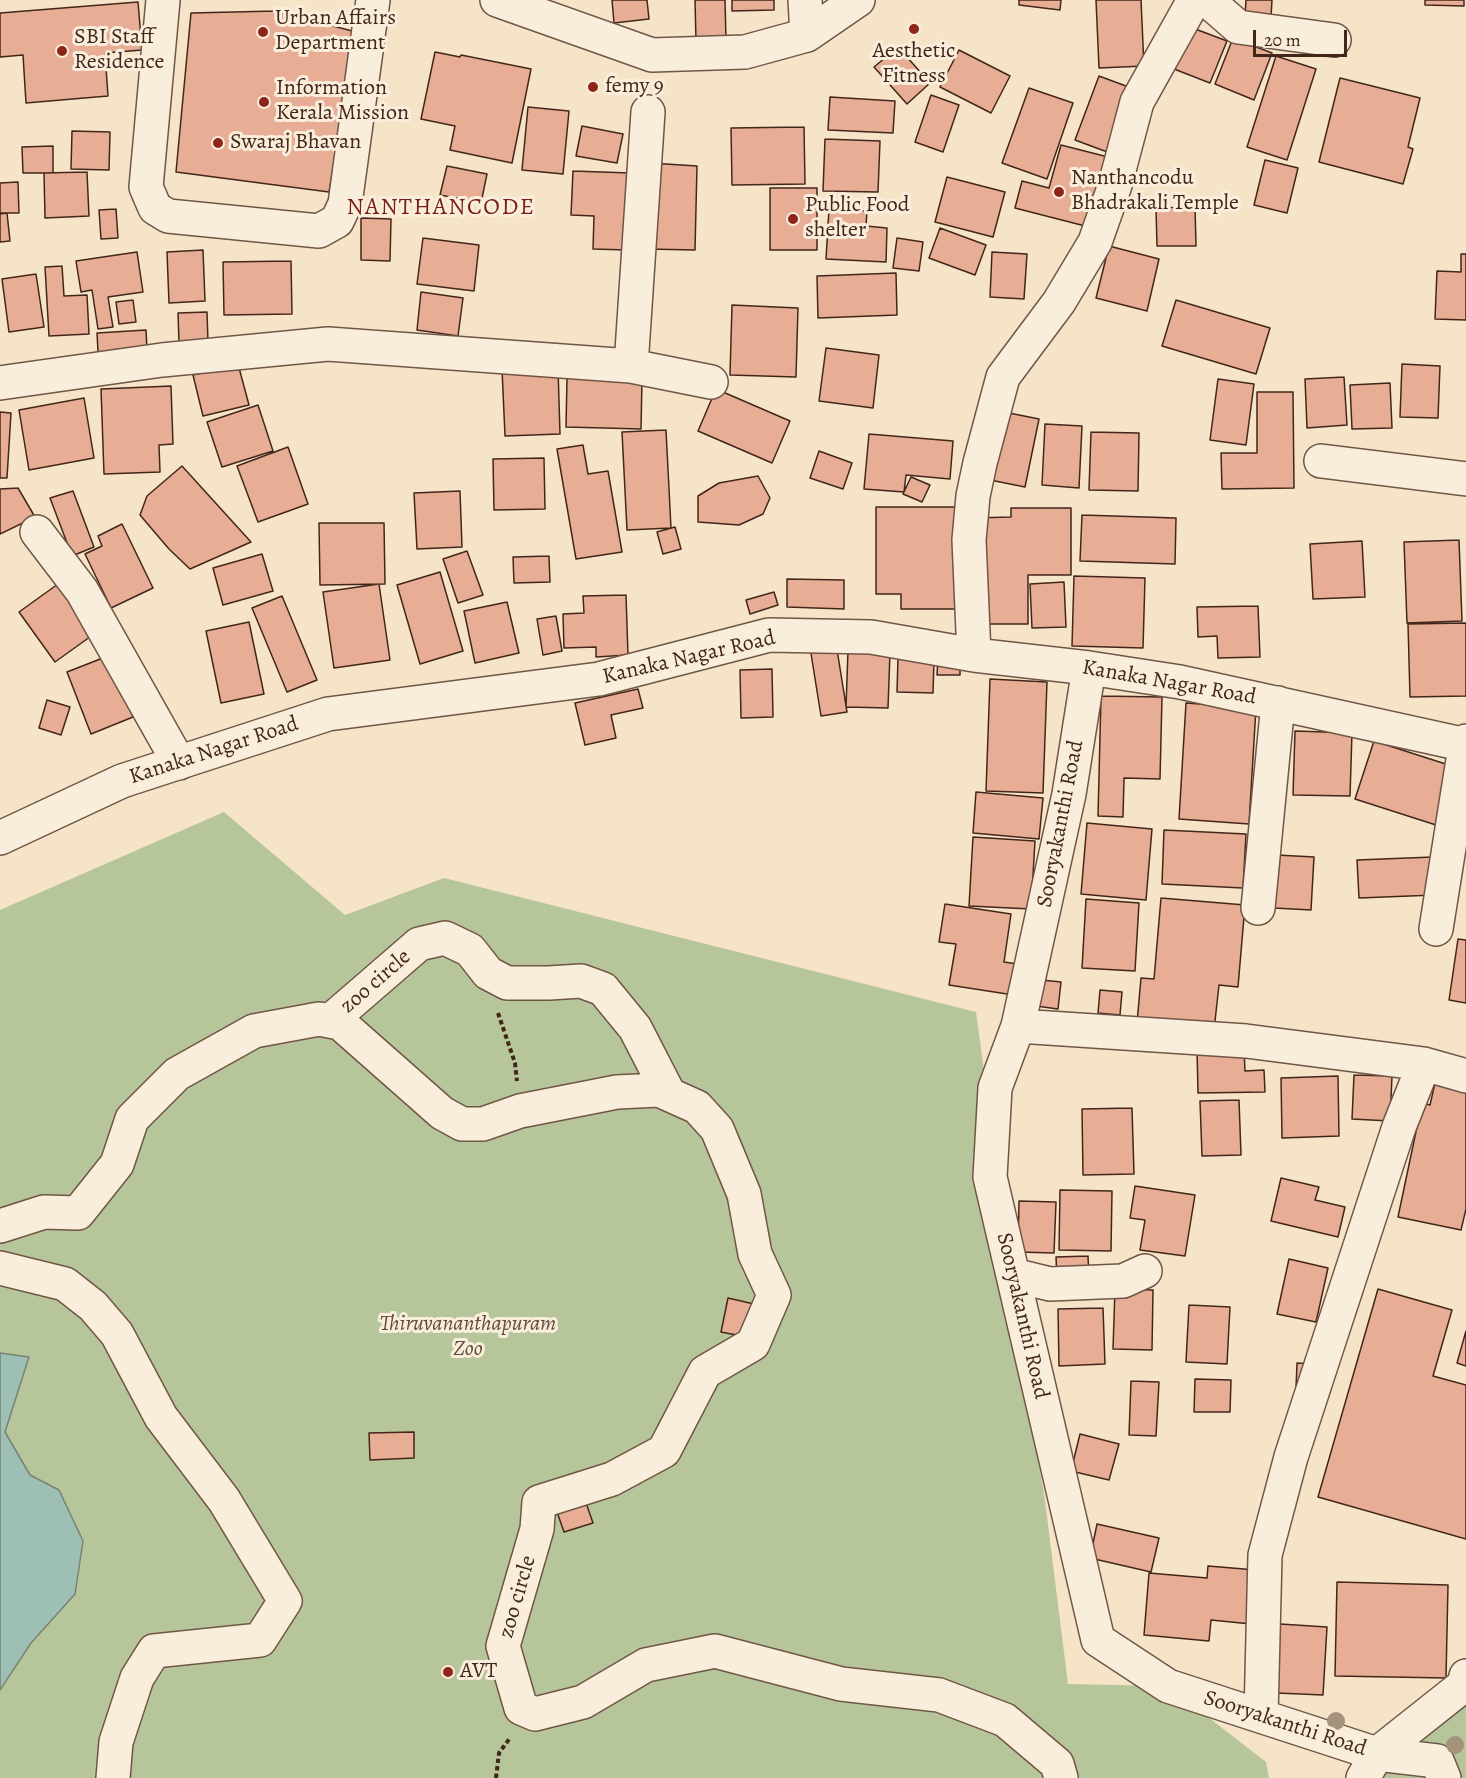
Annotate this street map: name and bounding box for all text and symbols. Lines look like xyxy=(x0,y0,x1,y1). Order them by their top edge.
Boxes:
place label: Urban Affairs Department xyxy=(275,6,396,57)
scale bar xyxy=(1256,18,1350,56)
marker: Aesthetic Fitness xyxy=(907,22,921,36)
place label: SBI Staff Residence xyxy=(74,25,164,76)
marker: Urban Affairs Department xyxy=(256,25,270,39)
text: 20 m xyxy=(1264,28,1301,52)
place label: Aesthetic Fitness xyxy=(873,39,955,90)
marker: SBI Staff Residence xyxy=(55,44,69,58)
place label: femy 9 xyxy=(605,74,664,100)
place label: Information Kerala Mission xyxy=(276,76,409,128)
marker: femy 9 xyxy=(586,80,600,94)
marker: Information Kerala Mission xyxy=(257,95,271,109)
place label: Swaraj Bhavan xyxy=(230,130,361,156)
marker: Swaraj Bhavan xyxy=(211,136,225,150)
place label: Nanthancodu Bhadrakali Temple xyxy=(1071,166,1239,218)
marker: Nanthancodu Bhadrakali Temple xyxy=(1052,185,1066,199)
place label: Public Food shelter xyxy=(805,193,909,244)
district label: NANTHANCODE xyxy=(347,194,535,222)
marker: Public Food shelter xyxy=(786,212,800,226)
street label: Kanaka Nagar Road xyxy=(600,625,778,691)
street label: Kanaka Nagar Road xyxy=(1080,655,1258,711)
street label: Kanaka Nagar Road xyxy=(126,711,302,791)
street label: Sooryakanthi Road xyxy=(1032,738,1090,910)
street label: zoo circle xyxy=(335,944,417,1020)
street label: Sooryakanthi Road xyxy=(990,1230,1054,1402)
park label: Thiruvananthapuram Zoo xyxy=(380,1312,556,1364)
street label: zoo circle xyxy=(494,1553,542,1641)
place label: AVT xyxy=(460,1659,497,1685)
marker: AVT xyxy=(441,1665,455,1679)
street label: Sooryakanthi Road xyxy=(1200,1685,1370,1763)

